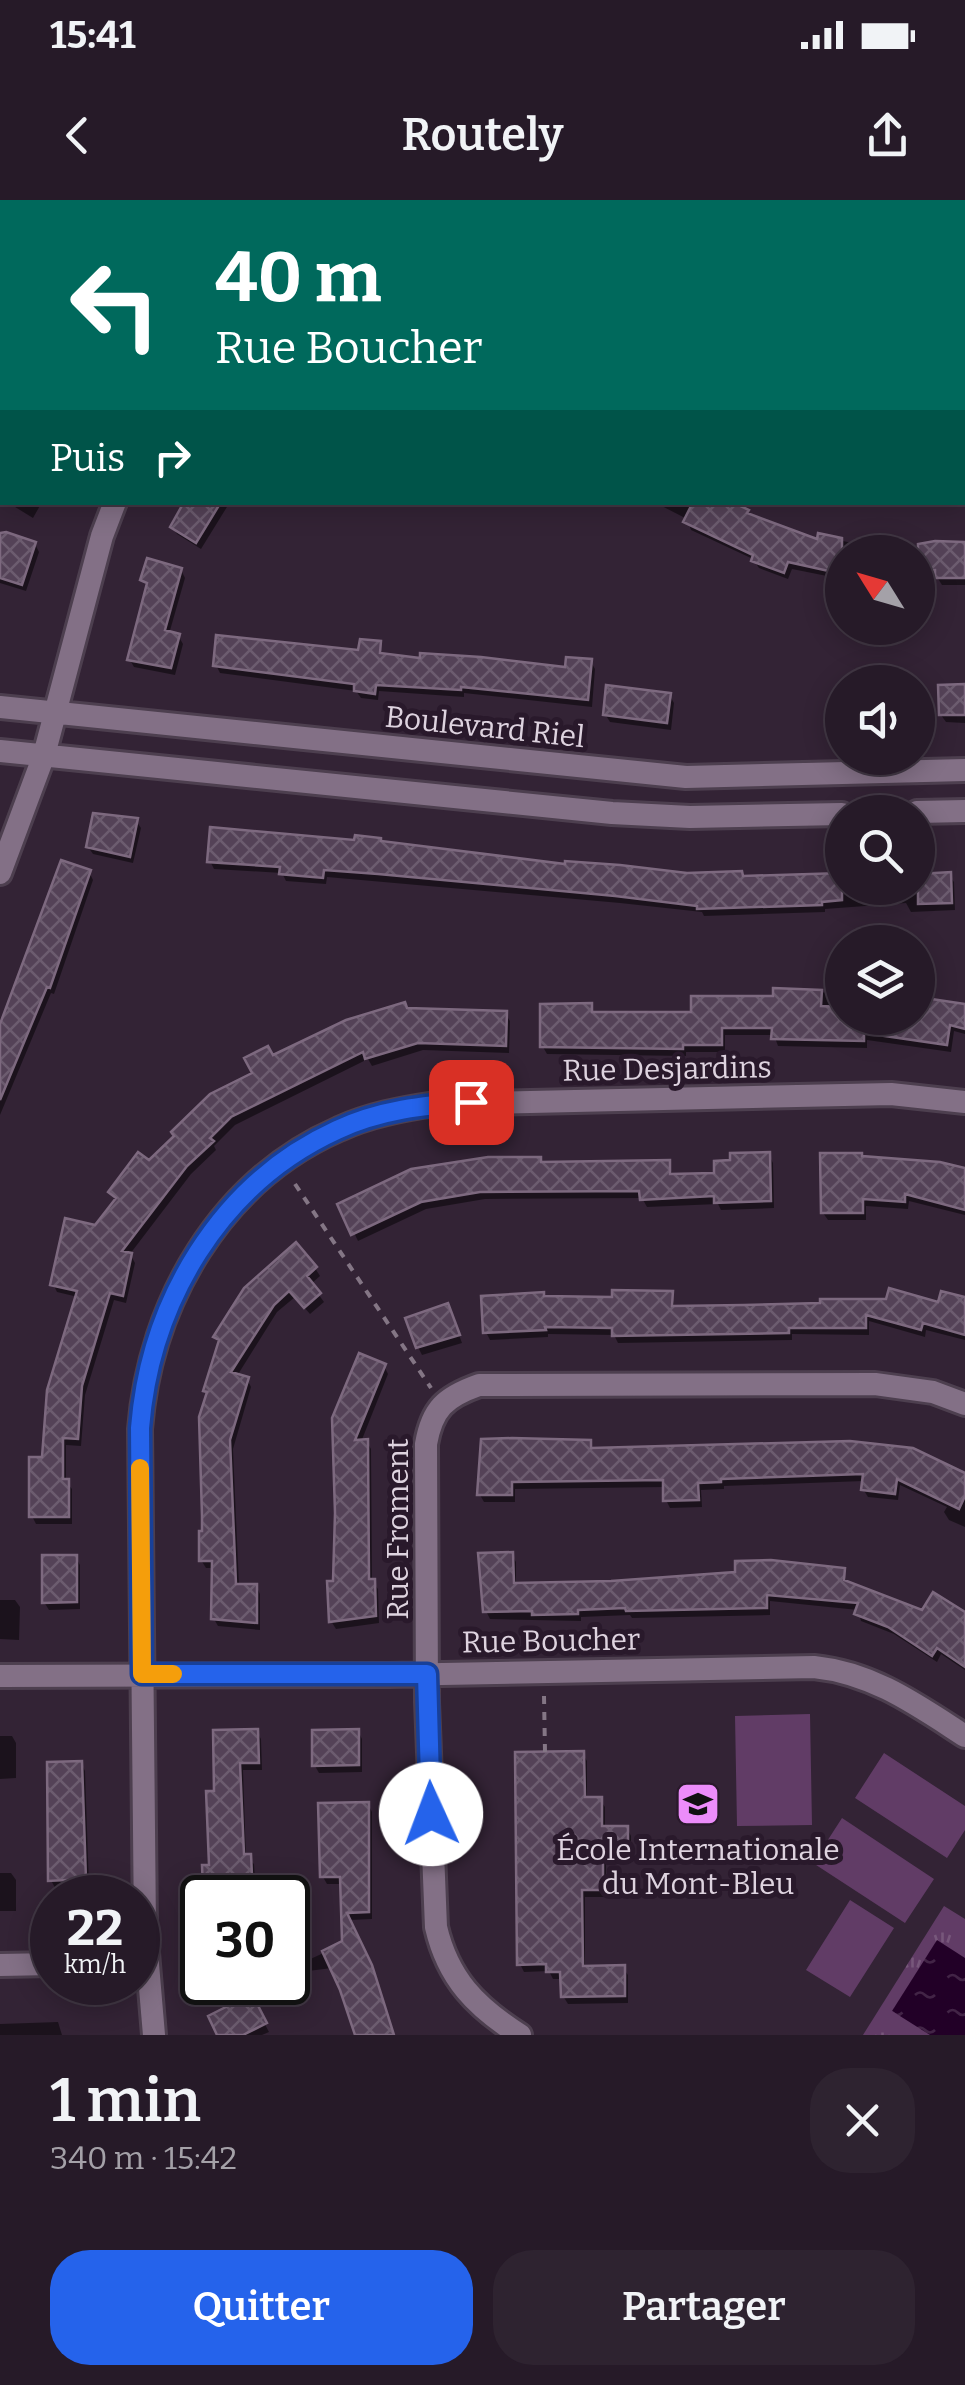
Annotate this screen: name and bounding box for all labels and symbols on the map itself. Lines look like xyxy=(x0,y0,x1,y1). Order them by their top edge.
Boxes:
north arrow xyxy=(825,535,935,645)
street label: Boulevard Riel xyxy=(383,699,587,755)
street label: Rue Desjardins xyxy=(562,1049,772,1089)
pin xyxy=(429,1060,514,1145)
street label: Rue Froment xyxy=(380,1438,416,1620)
street label: Rue Boucher xyxy=(462,1621,640,1661)
position arrow xyxy=(379,1762,483,1866)
school or university icon: École Internationale du Mont-Bleu xyxy=(675,1781,721,1827)
place label: École Internationale du Mont-Bleu xyxy=(556,1832,840,1902)
speed limit sign: 30 xyxy=(180,1875,310,2005)

